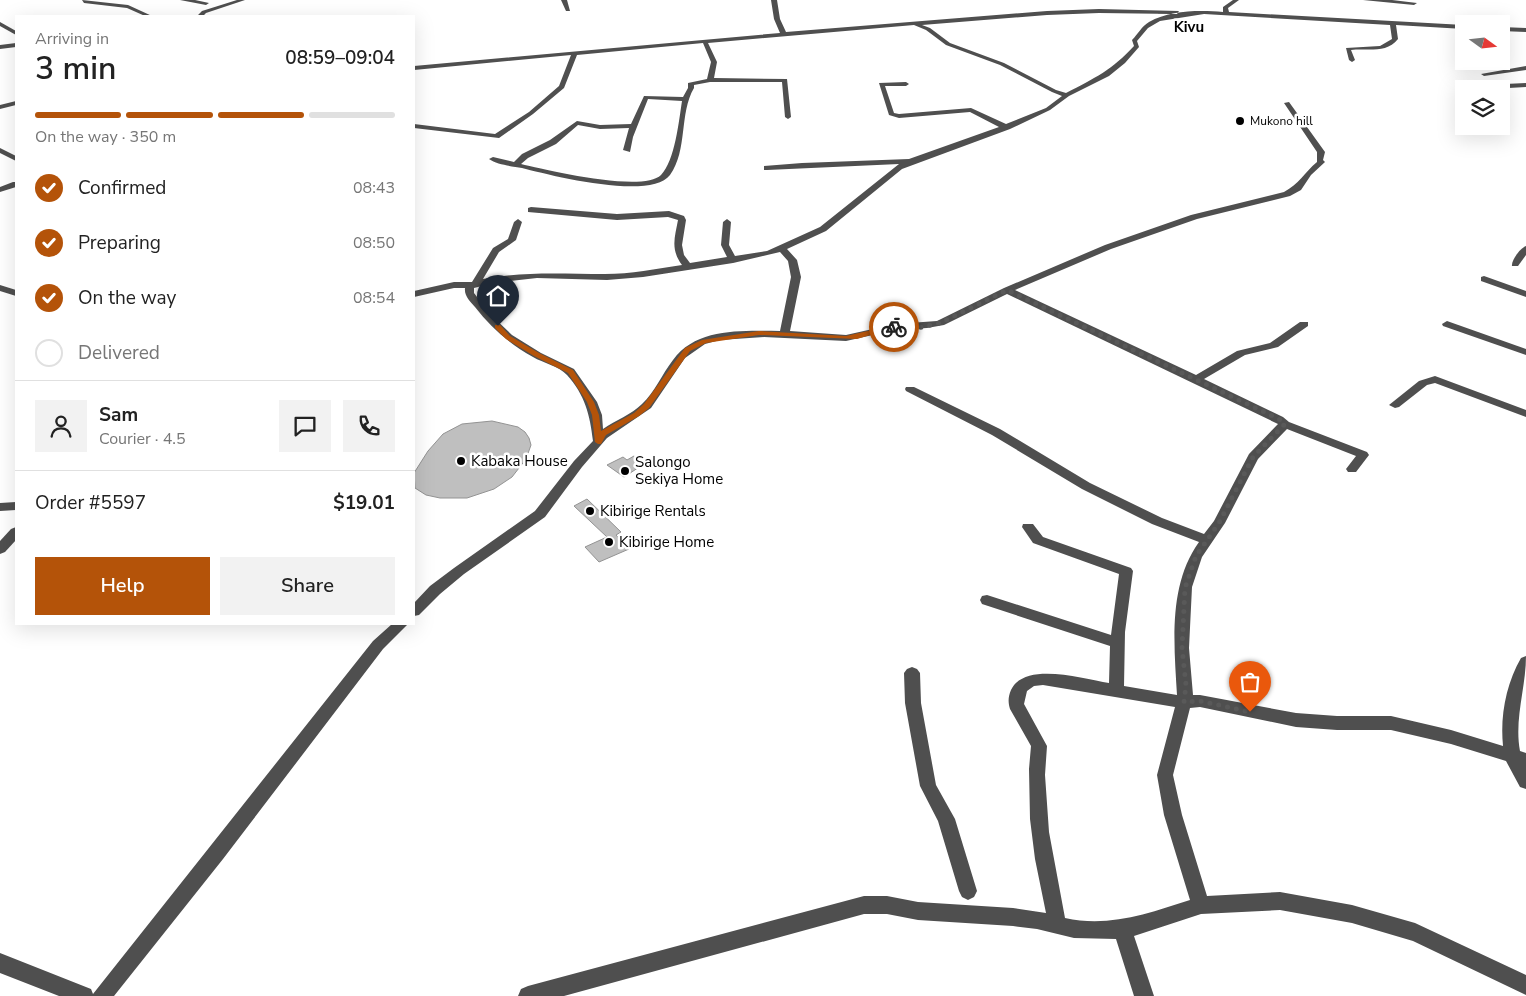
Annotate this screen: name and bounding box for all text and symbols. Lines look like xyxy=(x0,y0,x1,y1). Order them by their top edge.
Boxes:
north arrow xyxy=(1455,15,1510,70)
map controls xyxy=(1455,15,1510,135)
district label: Kivu xyxy=(1174,17,1204,37)
text: Arriving in xyxy=(35,28,109,50)
text: 08:59–09:04 xyxy=(285,45,395,71)
text: 3 min xyxy=(35,47,117,90)
button: layers xyxy=(1455,80,1510,135)
place label: Mukono hill xyxy=(1250,113,1313,129)
marker: Mukono hill xyxy=(1234,115,1246,127)
text: On the way · 350 m xyxy=(35,126,176,148)
icon: check xyxy=(35,174,63,202)
text: Confirmed xyxy=(78,175,166,201)
text: 08:43 xyxy=(353,177,395,199)
icon: check xyxy=(35,229,63,257)
text: Preparing xyxy=(78,230,161,256)
text: 08:50 xyxy=(353,232,395,254)
pin xyxy=(477,275,519,326)
icon: home xyxy=(484,282,512,310)
icon: check xyxy=(35,284,63,312)
text: On the way xyxy=(78,285,176,311)
text: 08:54 xyxy=(353,287,395,309)
courier xyxy=(869,302,919,352)
icon: bike xyxy=(880,313,908,341)
text: Delivered xyxy=(78,340,160,366)
button: person xyxy=(35,400,87,452)
button: chat xyxy=(279,400,331,452)
button: phone xyxy=(343,400,395,452)
text: Sam xyxy=(99,402,138,428)
text: Courier · 4.5 xyxy=(99,428,185,450)
place label: Kabaka House xyxy=(471,451,568,471)
place label: Salongo Sekiya Home xyxy=(635,452,723,489)
marker: Kabaka House xyxy=(455,455,467,467)
marker: Salongo Sekiya Home xyxy=(619,465,631,477)
text: Order #5597 xyxy=(35,490,146,516)
text: $19.01 xyxy=(333,490,395,516)
place label: Kibirige Rentals xyxy=(600,501,706,521)
marker: Kibirige Rentals xyxy=(584,505,596,517)
place label: Kibirige Home xyxy=(619,532,714,552)
marker: Kibirige Home xyxy=(603,536,615,548)
button: Help xyxy=(35,557,210,615)
button: Share xyxy=(220,557,395,615)
pin xyxy=(1229,661,1271,712)
icon: bag xyxy=(1236,668,1264,696)

